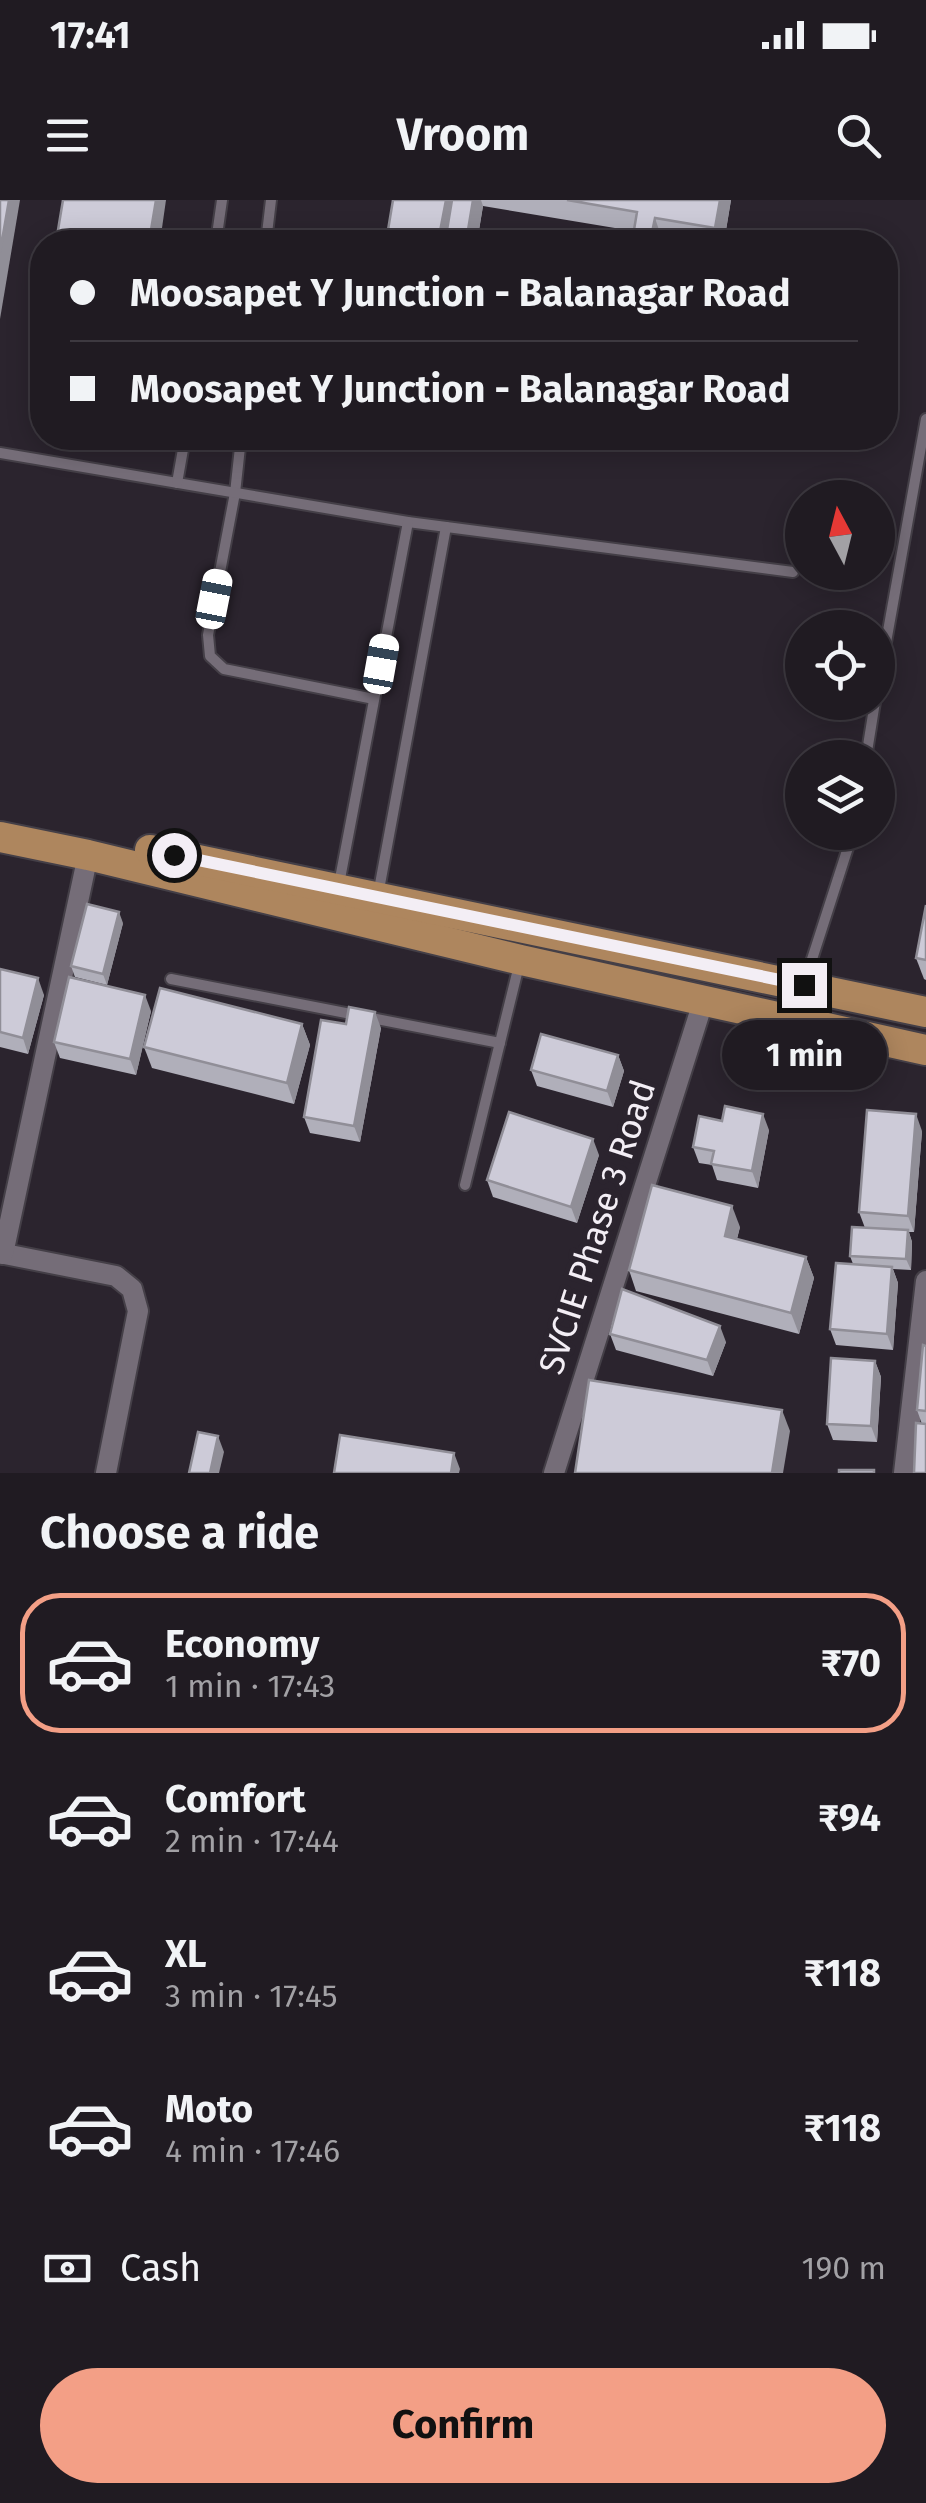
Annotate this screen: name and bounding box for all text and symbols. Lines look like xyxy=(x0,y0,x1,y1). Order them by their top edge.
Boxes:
text: 17:41 xyxy=(50,12,131,58)
icon: menu xyxy=(40,108,95,163)
text: Vroom xyxy=(397,108,529,162)
icon: search xyxy=(831,108,886,163)
text: Moosapet Y Junction - Balanagar Road xyxy=(130,270,790,316)
text: Moosapet Y Junction - Balanagar Road xyxy=(130,366,790,412)
north arrow xyxy=(785,480,895,590)
map controls xyxy=(785,480,895,850)
car xyxy=(194,567,234,631)
button: locate xyxy=(785,610,895,720)
car xyxy=(361,632,401,696)
button: layers xyxy=(785,740,895,850)
route start xyxy=(152,833,197,878)
route end xyxy=(782,963,827,1008)
callout: 1 min xyxy=(722,1020,886,1090)
text: 1 min xyxy=(766,1036,843,1074)
street label: SVCIE Phase 3 Road xyxy=(530,1075,664,1379)
text: Choose a ride xyxy=(40,1506,319,1560)
icon: car xyxy=(45,1618,135,1708)
text: Economy xyxy=(165,1621,320,1667)
text: ₹70 xyxy=(821,1640,881,1686)
text: 1 min · 17:43 xyxy=(165,1667,335,1705)
icon: car xyxy=(45,1773,135,1863)
text: Comfort xyxy=(165,1776,306,1822)
text: ₹94 xyxy=(818,1795,881,1841)
text: 2 min · 17:44 xyxy=(165,1822,339,1860)
icon: car xyxy=(45,1928,135,2018)
text: XL xyxy=(165,1931,207,1977)
text: ₹118 xyxy=(804,1950,881,1996)
text: 3 min · 17:45 xyxy=(165,1977,338,2015)
icon: car xyxy=(45,2083,135,2173)
text: Moto xyxy=(165,2086,253,2132)
text: ₹118 xyxy=(804,2105,881,2151)
text: 4 min · 17:46 xyxy=(165,2132,340,2170)
icon: cash xyxy=(40,2241,95,2296)
text: Cash xyxy=(120,2245,201,2291)
text: 190 m xyxy=(802,2249,886,2287)
button: Confirm xyxy=(40,2368,886,2483)

